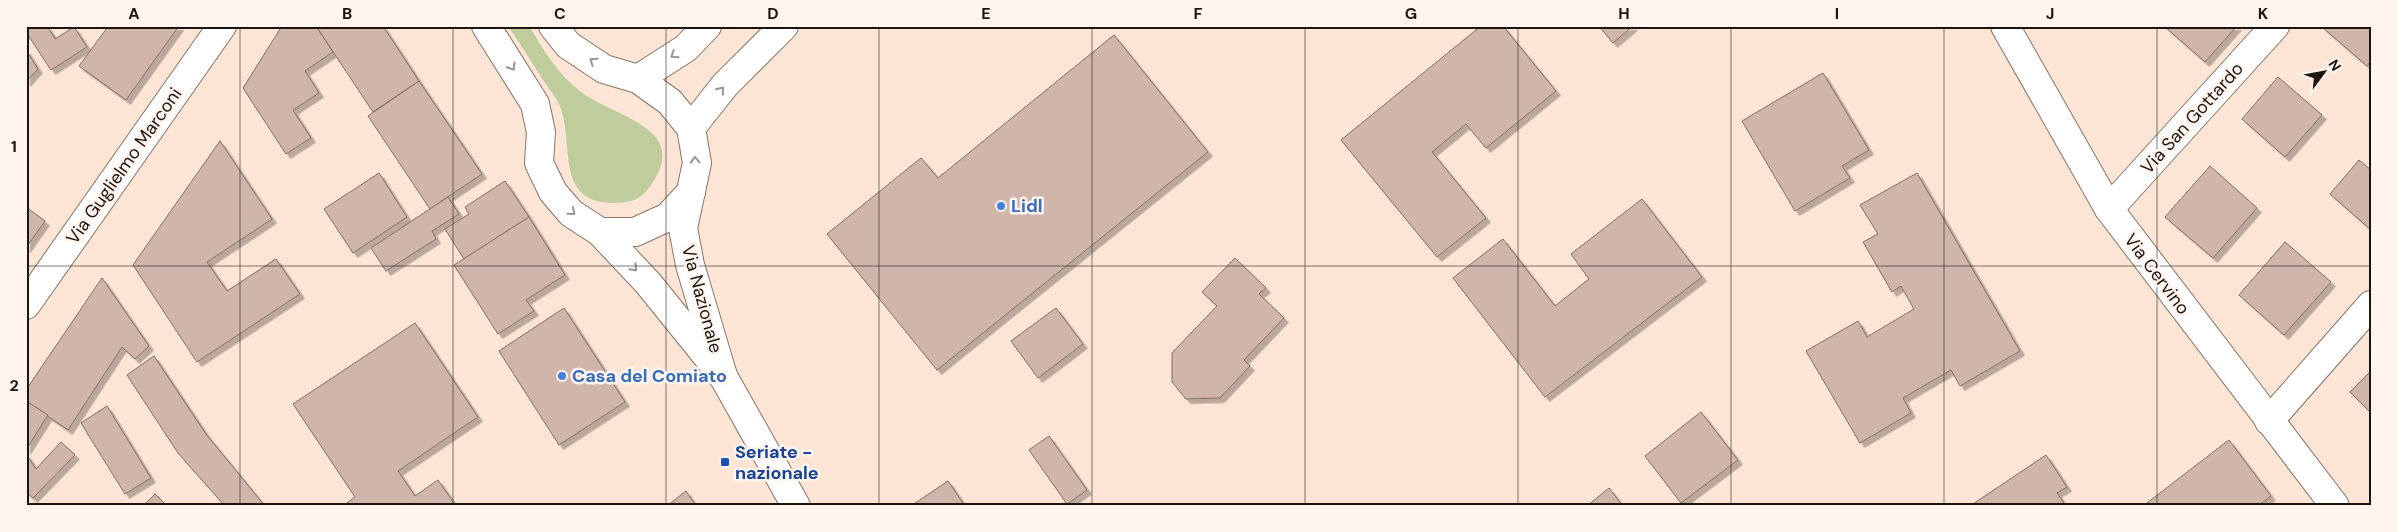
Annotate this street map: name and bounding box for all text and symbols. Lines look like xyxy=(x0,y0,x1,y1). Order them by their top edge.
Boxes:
text: A xyxy=(128,3,140,24)
text: B xyxy=(342,3,352,24)
text: C xyxy=(554,3,566,24)
text: D xyxy=(767,3,779,24)
text: E xyxy=(981,3,991,24)
text: F xyxy=(1194,3,1203,24)
text: G xyxy=(1405,3,1417,24)
text: H xyxy=(1618,3,1630,24)
text: I xyxy=(1835,3,1839,24)
text: J xyxy=(2046,3,2054,24)
text: K xyxy=(2258,3,2269,24)
north arrow xyxy=(2300,48,2350,98)
one-way arrow xyxy=(671,49,680,58)
text: N xyxy=(2325,56,2345,74)
street label: Via San Gottardo xyxy=(2135,57,2249,179)
one-way arrow xyxy=(589,58,598,68)
one-way arrow xyxy=(506,62,516,71)
street label: Via Guglielmo Marconi xyxy=(61,83,187,249)
one-way arrow xyxy=(716,87,724,96)
text: 1 xyxy=(11,136,17,157)
one-way arrow xyxy=(690,156,700,164)
place label: Lidl xyxy=(1011,194,1043,218)
marker: Lidl xyxy=(995,200,1007,212)
one-way arrow xyxy=(567,206,576,215)
street label: Via Cervino xyxy=(2119,229,2195,319)
street label: Via Nazionale xyxy=(676,242,728,356)
one-way arrow xyxy=(628,262,637,271)
place label: Casa del Comiato xyxy=(572,364,727,388)
marker: Casa del Comiato xyxy=(556,370,568,382)
text: 2 xyxy=(9,375,19,396)
place label: Seriate - nazionale xyxy=(735,440,819,485)
marker: Seriate - nazionale xyxy=(719,456,731,468)

